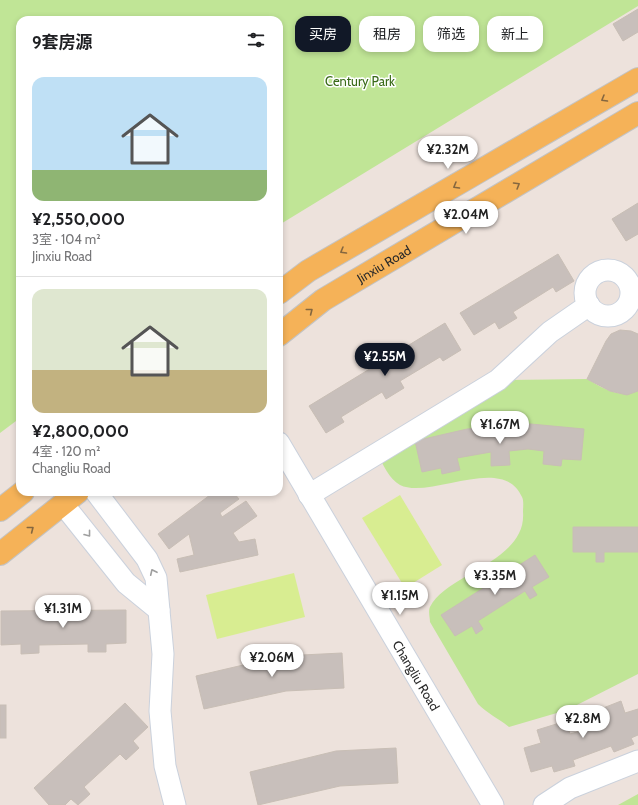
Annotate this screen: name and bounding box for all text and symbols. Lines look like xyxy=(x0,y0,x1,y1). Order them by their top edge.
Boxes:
chip: 买房 xyxy=(295,16,351,52)
chip: 租房 xyxy=(359,16,415,52)
chip: 筛选 xyxy=(423,16,479,52)
chip: 新上 xyxy=(487,16,543,52)
icon: filters xyxy=(245,29,267,51)
text: 9套房源 xyxy=(32,32,93,52)
park label: Century Park xyxy=(325,73,395,89)
one-way arrow xyxy=(601,95,608,102)
icon: home xyxy=(114,103,186,175)
pin: ¥2.32M xyxy=(415,136,481,170)
text: ¥2.32M xyxy=(427,141,469,157)
one-way arrow xyxy=(453,181,460,188)
one-way arrow xyxy=(513,183,520,190)
pin: ¥2.04M xyxy=(433,201,499,235)
text: ¥2.04M xyxy=(443,206,489,222)
text: ¥2,550,000 xyxy=(32,209,125,229)
text: 3室 · 104 m² xyxy=(32,231,100,247)
street label: Jinxiu Road xyxy=(353,242,414,287)
one-way arrow xyxy=(340,246,347,253)
text: Jinxiu Road xyxy=(32,248,92,264)
one-way arrow xyxy=(305,309,312,316)
icon: home xyxy=(114,315,186,387)
pin: ¥2.55M xyxy=(352,343,418,377)
text: ¥2.55M xyxy=(364,348,406,364)
pin: ¥1.67M xyxy=(467,411,533,445)
text: ¥1.67M xyxy=(480,416,520,432)
text: ¥2,800,000 xyxy=(32,421,129,441)
text: 4室 · 120 m² xyxy=(32,443,100,459)
text: Changliu Road xyxy=(32,460,111,476)
one-way arrow xyxy=(26,527,33,534)
one-way arrow xyxy=(83,530,90,537)
pin: ¥3.35M xyxy=(462,562,528,596)
text: ¥3.35M xyxy=(474,567,516,583)
one-way arrow xyxy=(150,569,158,576)
pin: ¥1.15M xyxy=(367,582,433,616)
text: ¥1.15M xyxy=(381,587,419,603)
pin: ¥1.31M xyxy=(30,595,96,629)
text: ¥1.31M xyxy=(44,600,82,616)
street label: Changliu Road xyxy=(389,637,443,713)
pin: ¥2.06M xyxy=(239,644,305,678)
text: ¥2.06M xyxy=(250,649,294,665)
pin: ¥2.8M xyxy=(555,705,611,739)
text: ¥2.8M xyxy=(565,710,601,726)

